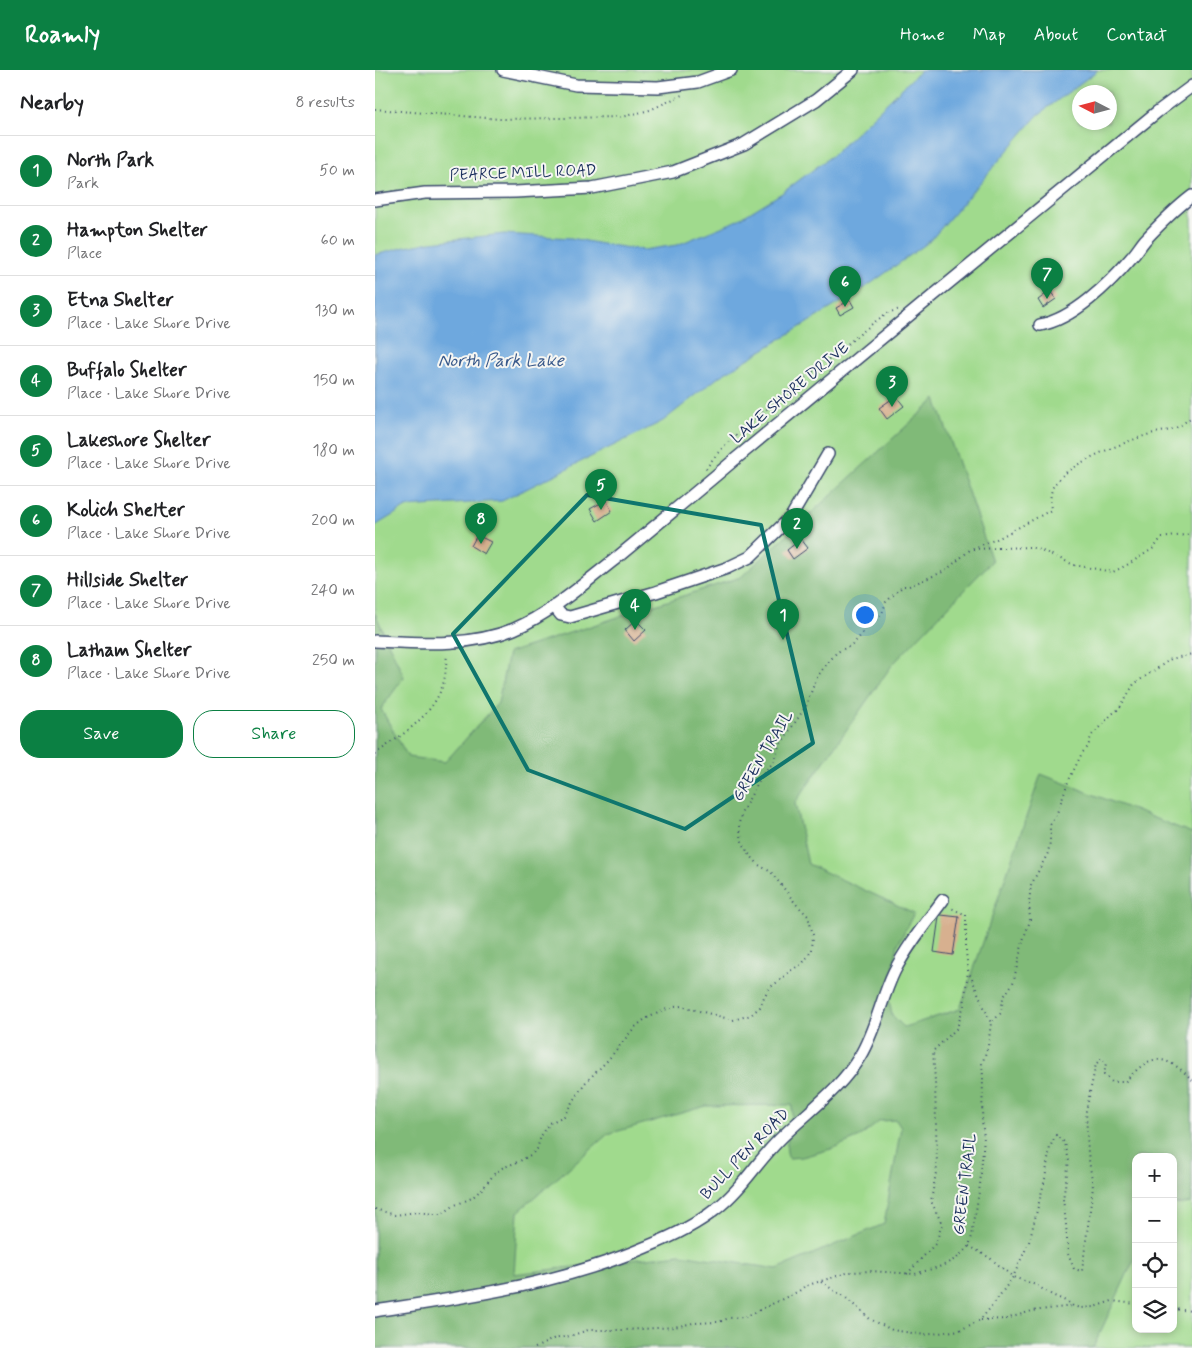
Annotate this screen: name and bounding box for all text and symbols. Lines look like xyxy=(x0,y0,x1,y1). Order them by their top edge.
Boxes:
text: Roamly xyxy=(25,20,100,51)
text: Home xyxy=(900,23,945,47)
text: Map xyxy=(973,23,1006,47)
text: About xyxy=(1034,23,1078,47)
text: Contact xyxy=(1106,23,1167,47)
north arrow xyxy=(1072,85,1117,130)
text: Nearby xyxy=(20,89,84,117)
text: 8 results xyxy=(295,92,355,113)
text: North Park xyxy=(67,148,154,173)
text: 1 xyxy=(32,160,40,181)
text: 50 m xyxy=(319,160,355,181)
street label: PEARCE MILL ROAD xyxy=(449,160,597,186)
text: Park xyxy=(67,173,99,194)
text: Hampton Shelter xyxy=(67,218,208,243)
text: 2 xyxy=(32,230,40,251)
text: 60 m xyxy=(321,230,355,251)
text: Place xyxy=(67,243,102,264)
pin: 7 xyxy=(1031,258,1063,299)
pin: 6 xyxy=(829,266,861,307)
text: Etna Shelter xyxy=(67,288,174,313)
text: 3 xyxy=(32,300,40,321)
text: 130 m xyxy=(314,300,355,321)
text: Place · Lake Shore Drive xyxy=(67,313,231,334)
street label: LAKE SHORE DRIVE xyxy=(726,337,854,449)
water label: North Park Lake xyxy=(438,349,565,373)
text: Buffalo Shelter xyxy=(67,358,187,383)
pin: 3 xyxy=(876,366,908,407)
text: 4 xyxy=(31,370,41,391)
text: 150 m xyxy=(313,370,355,391)
text: Place · Lake Shore Drive xyxy=(67,383,231,404)
text: Lakeshore Shelter xyxy=(67,428,211,453)
text: 5 xyxy=(31,440,41,461)
text: 180 m xyxy=(312,440,355,461)
text: Place · Lake Shore Drive xyxy=(67,453,231,474)
pin: 5 xyxy=(585,469,617,510)
text: Kolich Shelter xyxy=(67,498,185,523)
pin: 8 xyxy=(465,503,497,544)
pin: 2 xyxy=(781,508,813,549)
text: 6 xyxy=(32,510,40,531)
text: 200 m xyxy=(311,510,355,531)
text: Place · Lake Shore Drive xyxy=(67,523,231,544)
text: Hillside Shelter xyxy=(67,568,188,593)
text: 7 xyxy=(31,580,41,601)
text: 240 m xyxy=(311,580,355,601)
pin: 4 xyxy=(619,589,651,630)
text: Place · Lake Shore Drive xyxy=(67,593,231,614)
pin: 1 xyxy=(767,599,799,640)
your location xyxy=(852,602,878,628)
text: Latham Shelter xyxy=(67,638,191,663)
text: 8 xyxy=(31,650,41,671)
text: 250 m xyxy=(312,650,355,671)
text: Place · Lake Shore Drive xyxy=(67,663,231,684)
street label: GREEN TRAIL xyxy=(728,706,799,805)
button: Save xyxy=(20,710,183,758)
button: Share xyxy=(193,710,355,758)
street label: BULL PEN ROAD xyxy=(696,1104,794,1204)
street label: GREEN TRAIL xyxy=(948,1131,982,1236)
map controls xyxy=(1132,1153,1177,1333)
button: + xyxy=(1132,1153,1177,1198)
button: − xyxy=(1132,1198,1177,1243)
button: locate xyxy=(1132,1243,1177,1288)
button: layers xyxy=(1132,1288,1177,1333)

